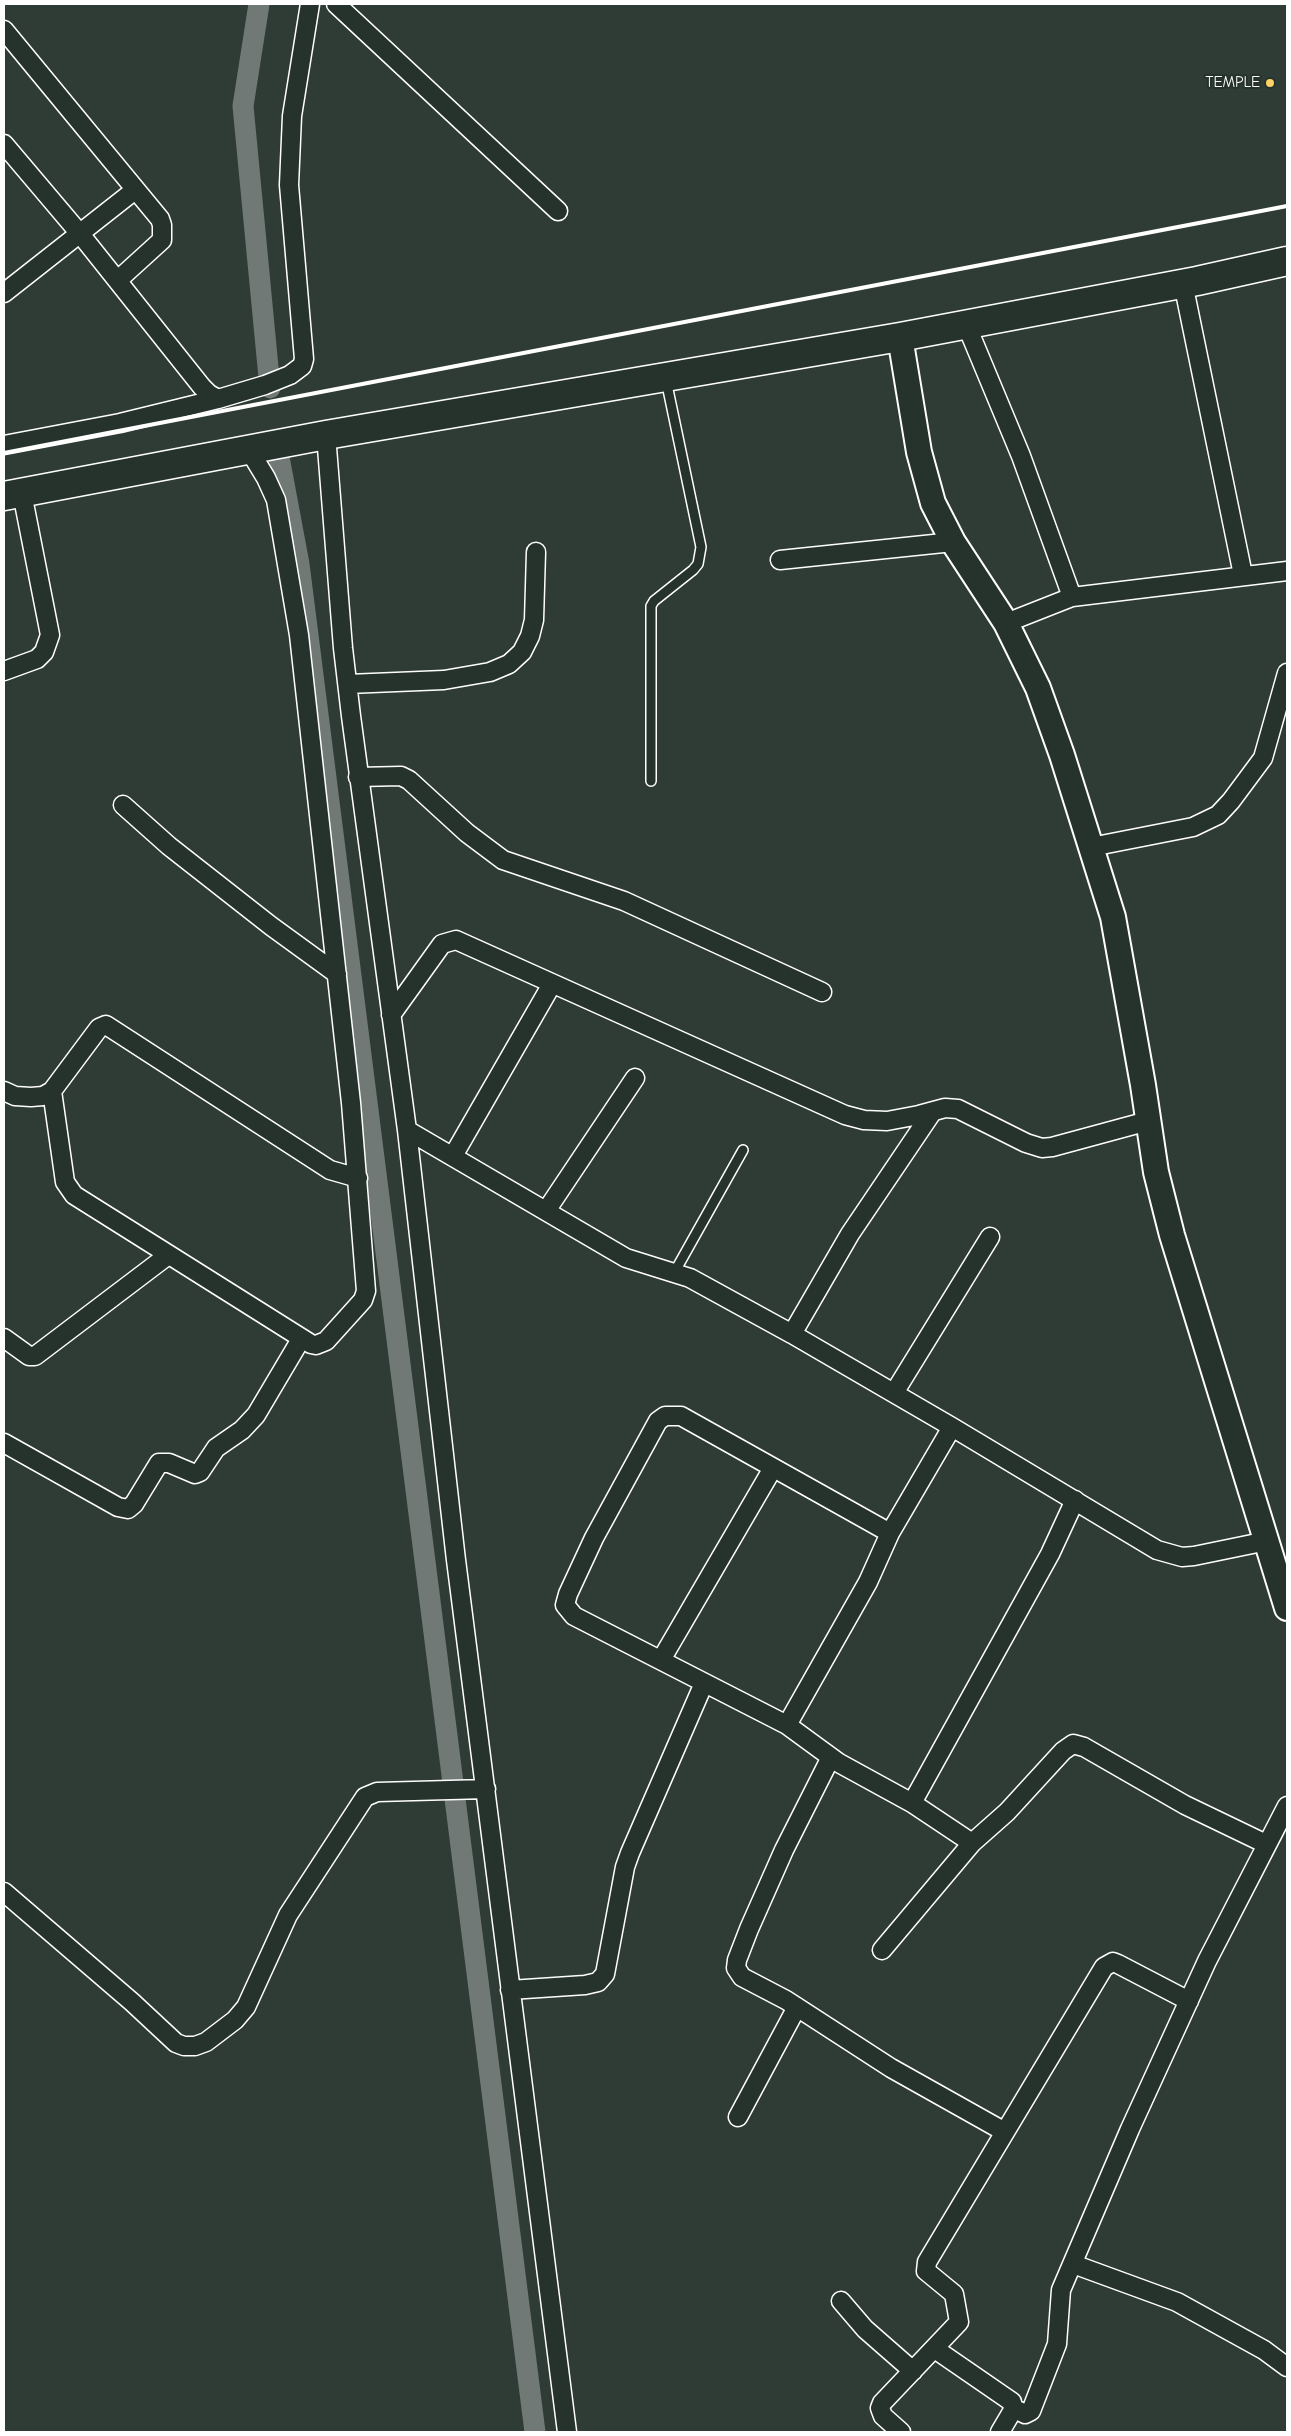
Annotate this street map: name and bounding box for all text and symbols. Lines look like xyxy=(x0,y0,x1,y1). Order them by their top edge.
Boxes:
place label: TEMPLE xyxy=(1206,74,1260,92)
marker: TEMPLE xyxy=(1264,77,1276,89)

